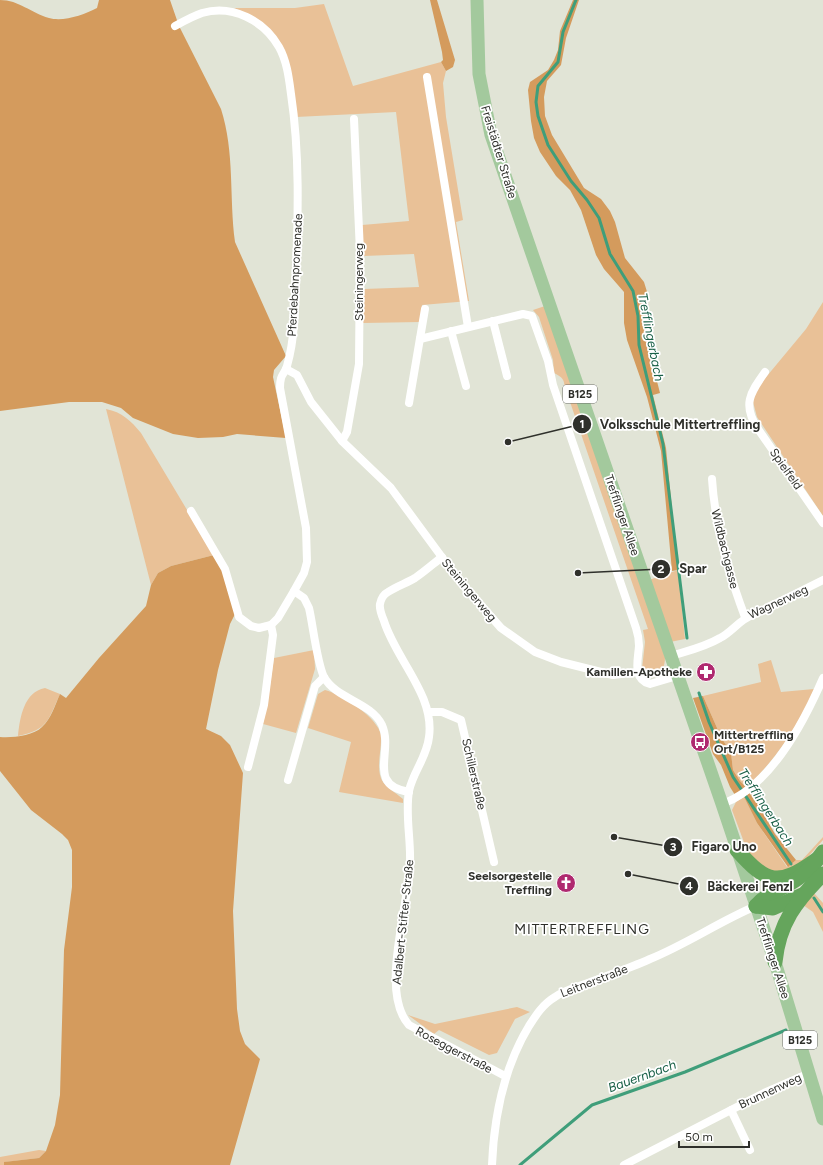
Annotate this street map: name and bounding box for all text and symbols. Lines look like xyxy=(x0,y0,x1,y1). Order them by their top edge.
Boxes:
street label: Freistädter Straße xyxy=(478,104,520,201)
street label: Pferdebahnpromenade xyxy=(285,213,305,337)
street label: Steiningerweg xyxy=(352,243,366,321)
water label: Trefflingerbach xyxy=(635,292,667,382)
road number: B125 xyxy=(563,385,597,403)
callout: Volksschule Mittertreffling xyxy=(572,412,769,437)
text: 1 xyxy=(579,417,585,431)
text: Volksschule Mittertreffling xyxy=(600,417,760,432)
street label: Spielfeld xyxy=(767,446,805,492)
street label: Trefflinger Allee xyxy=(602,473,643,558)
street label: Wildbachgasse xyxy=(708,508,742,591)
street label: Steiningerweg xyxy=(439,556,499,624)
callout: Spar xyxy=(651,556,715,581)
text: Spar xyxy=(679,561,707,576)
text: 2 xyxy=(658,562,665,576)
street label: Wagnerweg xyxy=(746,582,810,622)
pharmacy icon: Kamillen-Apotheke xyxy=(695,661,717,683)
place label: Kamillen-Apotheke xyxy=(586,665,692,679)
place label: Mittertreffling Ort/B125 xyxy=(714,728,794,756)
bus stop icon: Mittertreffling Ort/B125 xyxy=(689,731,711,753)
street label: Schillerstraße xyxy=(459,737,489,812)
water label: Trefflingerbach xyxy=(735,765,797,849)
callout: Figaro Uno xyxy=(663,834,764,859)
text: Figaro Uno xyxy=(691,839,757,854)
text: 3 xyxy=(670,840,677,854)
street label: Adalbert-Stifter-Straße xyxy=(389,858,417,985)
place label: Seelsorgestelle Treffling xyxy=(468,869,552,897)
church icon: Seelsorgestelle Treffling xyxy=(555,872,577,894)
callout: Bäckerei Fenzl xyxy=(679,874,801,899)
text: 4 xyxy=(685,879,693,893)
text: Bäckerei Fenzl xyxy=(707,879,793,894)
street label: Trefflinger Allee xyxy=(753,916,793,1001)
district label: MITTERTREFFLING xyxy=(514,921,650,938)
street label: Leitnerstraße xyxy=(558,962,630,1000)
street label: Roseggerstraße xyxy=(413,1024,495,1076)
road number: B125 xyxy=(783,1031,817,1049)
water label: Bauernbach xyxy=(606,1057,678,1095)
street label: Brunnenweg xyxy=(736,1070,804,1112)
scale bar xyxy=(679,1123,749,1149)
text: 50 m xyxy=(685,1130,713,1144)

